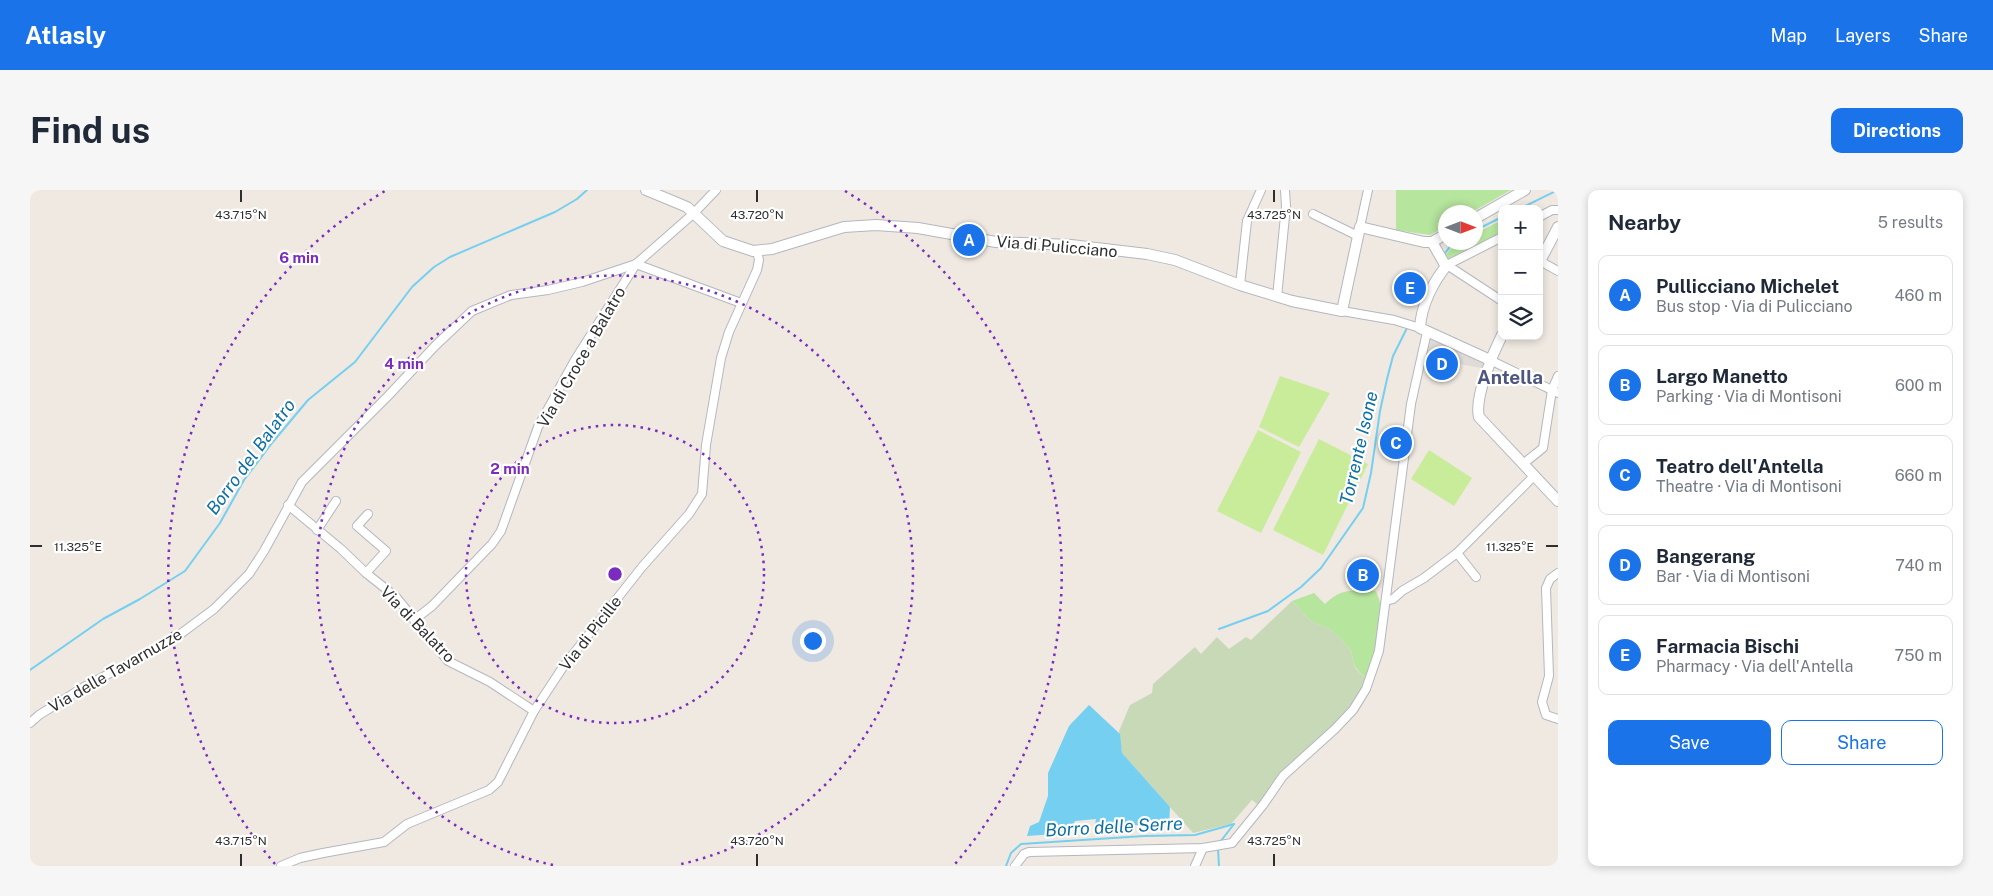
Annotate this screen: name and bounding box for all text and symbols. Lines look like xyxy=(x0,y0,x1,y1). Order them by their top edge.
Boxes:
text: Atlasly xyxy=(25,21,106,49)
text: Map xyxy=(1771,25,1807,46)
text: Layers xyxy=(1835,25,1891,46)
text: Share xyxy=(1919,25,1968,46)
button: Directions xyxy=(1831,108,1963,153)
text: Find us xyxy=(30,110,150,151)
north arrow xyxy=(1438,205,1483,250)
map controls xyxy=(1498,205,1543,340)
button: + xyxy=(1498,205,1543,250)
text: 43.715°N xyxy=(215,208,267,222)
text: 43.720°N xyxy=(730,208,784,222)
text: 43.725°N xyxy=(1247,208,1301,222)
text: Nearby xyxy=(1608,210,1681,235)
text: 5 results xyxy=(1878,213,1943,232)
pin: A xyxy=(953,221,985,259)
street label: Via di Pulicciano xyxy=(996,232,1118,261)
text: 6 min xyxy=(279,249,319,266)
button: − xyxy=(1498,250,1543,295)
pin: E xyxy=(1394,269,1426,307)
text: Pullicciano Michelet xyxy=(1656,275,1839,297)
street label: Via di Croce a Balatro xyxy=(533,283,630,431)
text: A xyxy=(1619,286,1631,305)
text: 460 m xyxy=(1895,286,1942,305)
button: layers xyxy=(1498,295,1543,340)
text: Bus stop · Via di Pulicciano xyxy=(1656,297,1853,316)
pin: D xyxy=(1426,345,1458,383)
text: 4 min xyxy=(384,355,424,372)
text: Largo Manetto xyxy=(1656,365,1788,387)
district label: Antella xyxy=(1477,366,1543,388)
text: B xyxy=(1620,376,1630,395)
text: 600 m xyxy=(1895,376,1942,395)
text: Parking · Via di Montisoni xyxy=(1656,387,1842,406)
water label: Torrente Isone xyxy=(1335,389,1382,507)
water label: Borro del Balatro xyxy=(202,395,300,518)
pin: C xyxy=(1380,424,1412,462)
text: Teatro dell'Antella xyxy=(1656,455,1824,477)
text: 2 min xyxy=(490,460,530,477)
text: C xyxy=(1619,466,1631,485)
text: 660 m xyxy=(1895,466,1942,485)
text: Theatre · Via di Montisoni xyxy=(1656,477,1842,496)
text: 11.325°E xyxy=(54,540,102,554)
text: 11.325°E xyxy=(1486,540,1534,554)
text: Bangerang xyxy=(1656,545,1755,567)
pin: B xyxy=(1347,556,1379,594)
text: D xyxy=(1619,556,1631,575)
text: 740 m xyxy=(1895,556,1942,575)
centre of rings xyxy=(606,565,624,583)
text: Bar · Via di Montisoni xyxy=(1656,567,1810,586)
street label: Via di Balatro xyxy=(376,582,459,667)
street label: Via di Picille xyxy=(555,592,625,674)
street label: Via delle Tavarnuzze xyxy=(45,624,185,716)
your location xyxy=(800,628,826,654)
text: Farmacia Bischi xyxy=(1656,635,1799,657)
text: E xyxy=(1620,646,1630,665)
text: 750 m xyxy=(1895,646,1942,665)
text: Pharmacy · Via dell'Antella xyxy=(1656,657,1853,676)
button: Save xyxy=(1608,720,1771,765)
button: Share xyxy=(1781,720,1943,765)
water label: Borro delle Serre xyxy=(1045,812,1183,841)
text: 43.715°N xyxy=(215,834,267,848)
text: 43.720°N xyxy=(730,834,784,848)
text: 43.725°N xyxy=(1247,834,1301,848)

